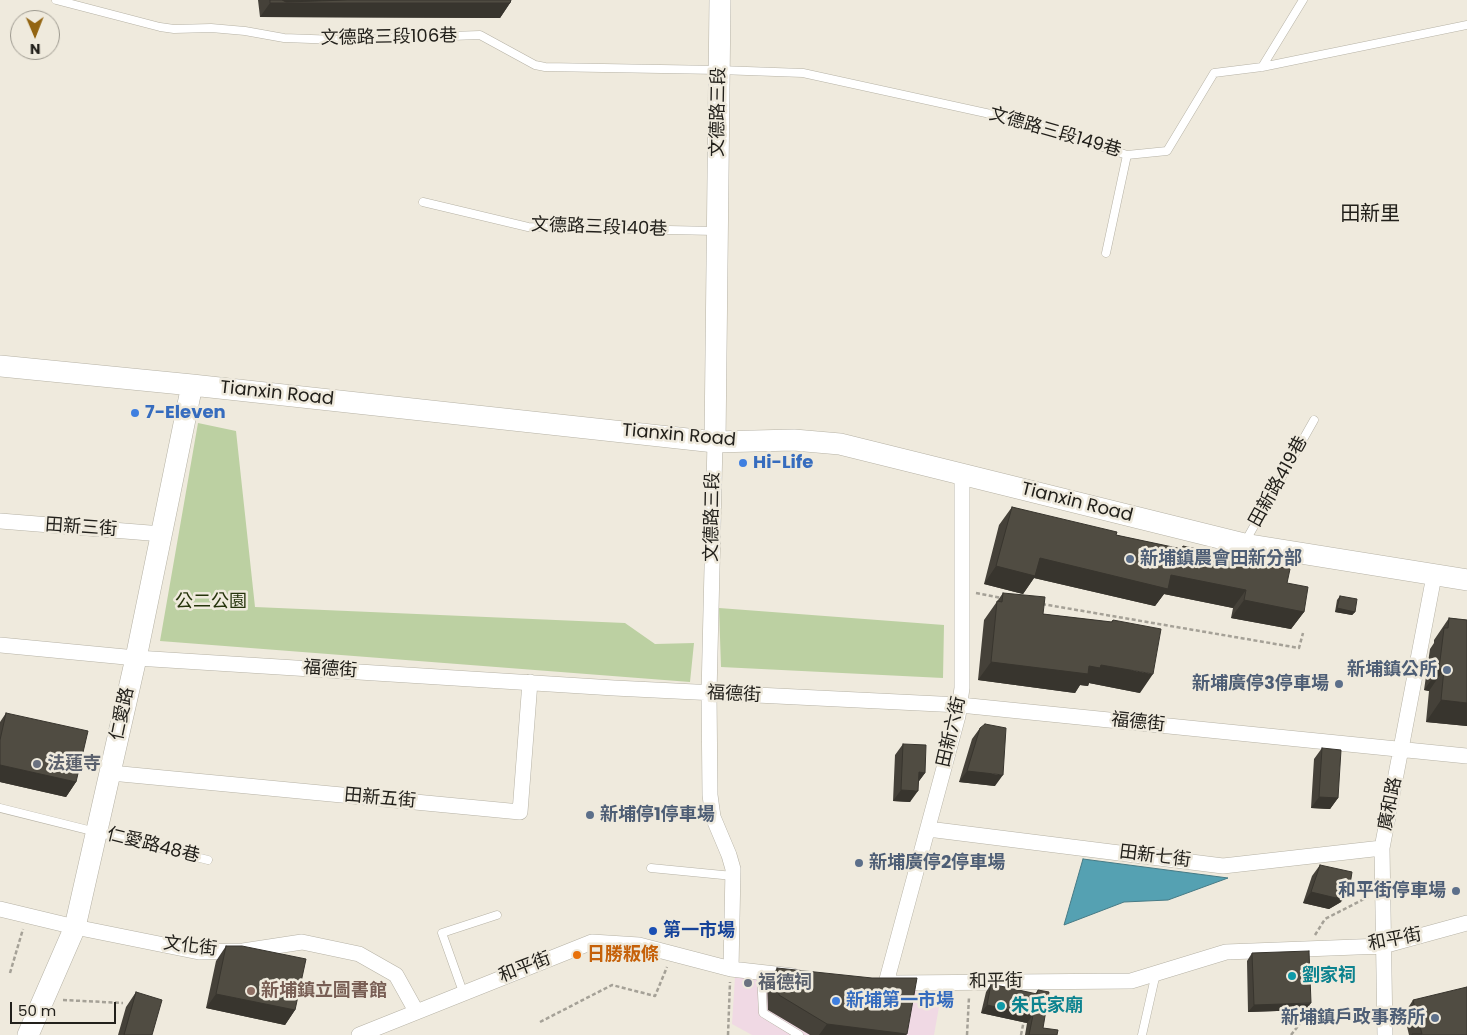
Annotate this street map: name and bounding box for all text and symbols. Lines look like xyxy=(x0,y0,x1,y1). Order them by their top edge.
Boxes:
north arrow xyxy=(10,10,60,60)
street label: 文德路三段106巷 xyxy=(321,26,457,50)
text: N xyxy=(30,39,41,59)
street label: 文德路三段 xyxy=(707,67,731,157)
street label: 文德路三段149巷 xyxy=(986,104,1124,162)
district label: 田新里 xyxy=(1340,203,1400,227)
street label: 文德路三段140巷 xyxy=(530,215,668,241)
street label: Tianxin Road xyxy=(219,377,335,411)
place label: 7-Eleven xyxy=(145,402,226,424)
marker: 7-Eleven xyxy=(129,407,141,419)
street label: Tianxin Road xyxy=(621,420,737,452)
street label: 田新路419巷 xyxy=(1245,433,1313,531)
place label: Hi-Life xyxy=(753,452,813,474)
marker: Hi-Life xyxy=(737,457,749,469)
street label: 文德路三段 xyxy=(701,472,725,562)
street label: Tianxin Road xyxy=(1019,479,1135,527)
street label: 田新三街 xyxy=(44,515,118,541)
place label: 新埔鎮農會田新分部 xyxy=(1140,548,1302,570)
marker: 新埔鎮農會田新分部 xyxy=(1124,553,1136,565)
park label: 公二公園 xyxy=(175,591,247,613)
street label: 福德街 xyxy=(302,657,358,683)
place label: 新埔鎮公所 xyxy=(1347,659,1437,681)
marker: 新埔鎮公所 xyxy=(1441,664,1453,676)
place label: 新埔廣停3停車場 xyxy=(1192,673,1329,695)
marker: 新埔廣停3停車場 xyxy=(1333,678,1345,690)
street label: 福德街 xyxy=(706,683,762,707)
street label: 仁愛路 xyxy=(107,685,139,743)
street label: 田新六街 xyxy=(933,694,971,770)
street label: 福德街 xyxy=(1110,709,1166,737)
place label: 法蓮寺 xyxy=(47,753,101,775)
marker: 法蓮寺 xyxy=(31,758,43,770)
street label: 廣和路 xyxy=(1375,775,1407,833)
street label: 田新五街 xyxy=(343,785,417,813)
place label: 新埔停1停車場 xyxy=(600,804,715,826)
marker: 新埔停1停車場 xyxy=(584,809,596,821)
street label: 仁愛路48巷 xyxy=(104,824,202,868)
street label: 田新七街 xyxy=(1118,842,1192,872)
place label: 新埔廣停2停車場 xyxy=(869,852,1005,874)
marker: 新埔廣停2停車場 xyxy=(853,857,865,869)
place label: 和平街停車場 xyxy=(1338,880,1446,902)
marker: 和平街停車場 xyxy=(1450,885,1462,897)
place label: 第一市場 xyxy=(663,920,735,942)
street label: 和平街 xyxy=(1366,924,1424,956)
marker: 第一市場 xyxy=(647,925,659,937)
street label: 文化街 xyxy=(162,933,218,961)
place label: 日勝粄條 xyxy=(587,944,659,966)
street label: 和平街 xyxy=(496,948,554,988)
marker: 日勝粄條 xyxy=(571,949,583,961)
place label: 劉家祠 xyxy=(1302,965,1356,987)
marker: 劉家祠 xyxy=(1286,970,1298,982)
street label: 和平街 xyxy=(969,971,1023,993)
place label: 福德祠 xyxy=(758,972,812,994)
marker: 福德祠 xyxy=(742,977,754,989)
place label: 新埔鎮立圖書館 xyxy=(261,980,387,1002)
marker: 新埔鎮立圖書館 xyxy=(245,985,257,997)
place label: 新埔第一市場 xyxy=(846,990,954,1012)
scale bar xyxy=(12,992,119,1024)
marker: 新埔第一市場 xyxy=(830,995,842,1007)
place label: 朱氏家廟 xyxy=(1011,995,1083,1017)
text: 50 m xyxy=(18,1000,56,1021)
marker: 朱氏家廟 xyxy=(995,1000,1007,1012)
place label: 新埔鎮戶政事務所 xyxy=(1281,1007,1425,1029)
marker: 新埔鎮戶政事務所 xyxy=(1429,1012,1441,1024)

